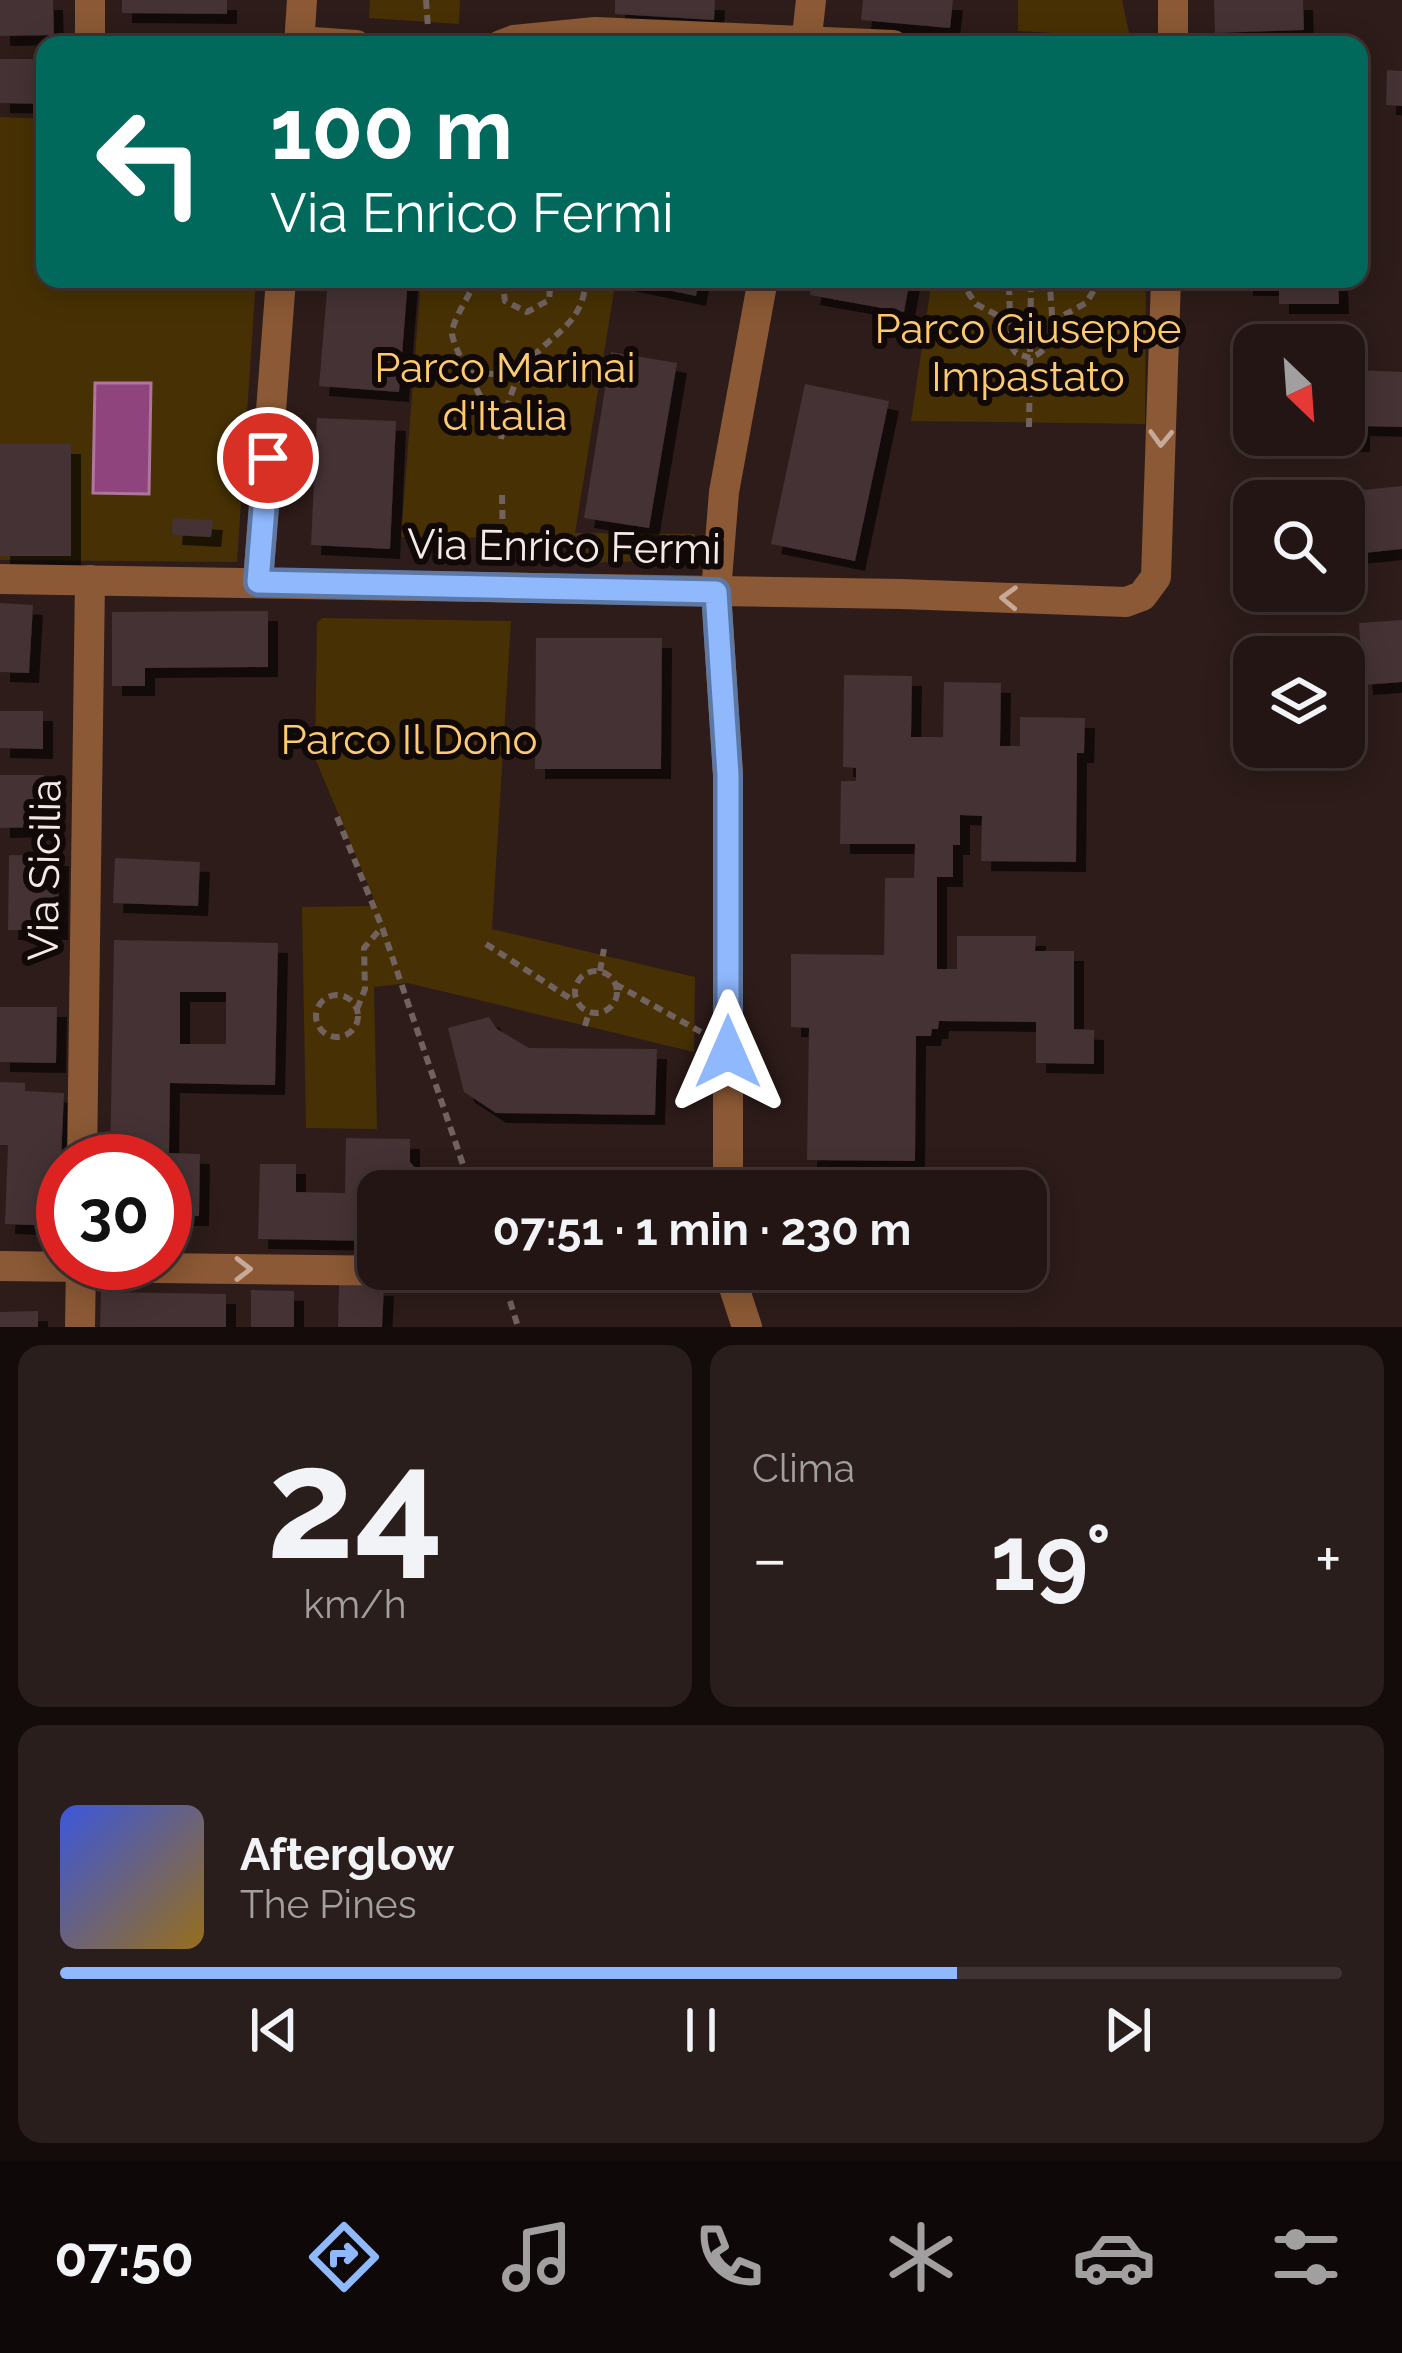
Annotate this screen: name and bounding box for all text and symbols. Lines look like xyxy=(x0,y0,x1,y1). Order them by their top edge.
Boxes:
text: 100 m xyxy=(270,80,513,179)
icon: left xyxy=(72,84,228,240)
text: Via Enrico Fermi xyxy=(270,181,674,245)
park label: Parco Giuseppe Impastato xyxy=(875,304,1182,401)
north arrow xyxy=(1233,324,1365,456)
map controls xyxy=(1233,324,1365,768)
park label: Parco Marinai d'Italia xyxy=(374,343,636,440)
pin xyxy=(217,407,319,509)
icon: arrive xyxy=(235,425,301,491)
one-way arrow xyxy=(1148,429,1174,448)
button: search xyxy=(1233,480,1365,612)
street label: Via Enrico Fermi xyxy=(407,519,721,574)
one-way arrow xyxy=(999,585,1018,611)
button: layers xyxy=(1233,636,1365,768)
park label: Parco Il Dono xyxy=(280,715,538,764)
street label: Via Sicilia xyxy=(18,779,71,961)
position arrow xyxy=(665,989,791,1115)
speed limit sign: 30 xyxy=(36,1134,192,1290)
text: 07:51 · 1 min · 230 m xyxy=(493,1203,912,1256)
one-way arrow xyxy=(235,1256,253,1282)
text: 24 xyxy=(266,1411,444,1595)
text: Clima xyxy=(752,1445,855,1491)
text: 19° xyxy=(991,1505,1111,1611)
text: − xyxy=(752,1520,788,1597)
text: + xyxy=(1315,1520,1342,1597)
text: km/h xyxy=(304,1581,406,1627)
text: Afterglow xyxy=(240,1828,454,1881)
text: The Pines xyxy=(240,1881,417,1927)
icon: previous xyxy=(241,1997,307,2063)
icon: pause xyxy=(668,1997,734,2063)
icon: next xyxy=(1095,1997,1161,2063)
icon: directions xyxy=(302,2215,386,2299)
icon: music xyxy=(495,2215,579,2299)
icon: phone xyxy=(687,2215,771,2299)
icon: climate xyxy=(879,2215,963,2299)
icon: car xyxy=(1072,2215,1156,2299)
icon: filters xyxy=(1264,2215,1348,2299)
text: 07:50 xyxy=(54,2225,194,2289)

